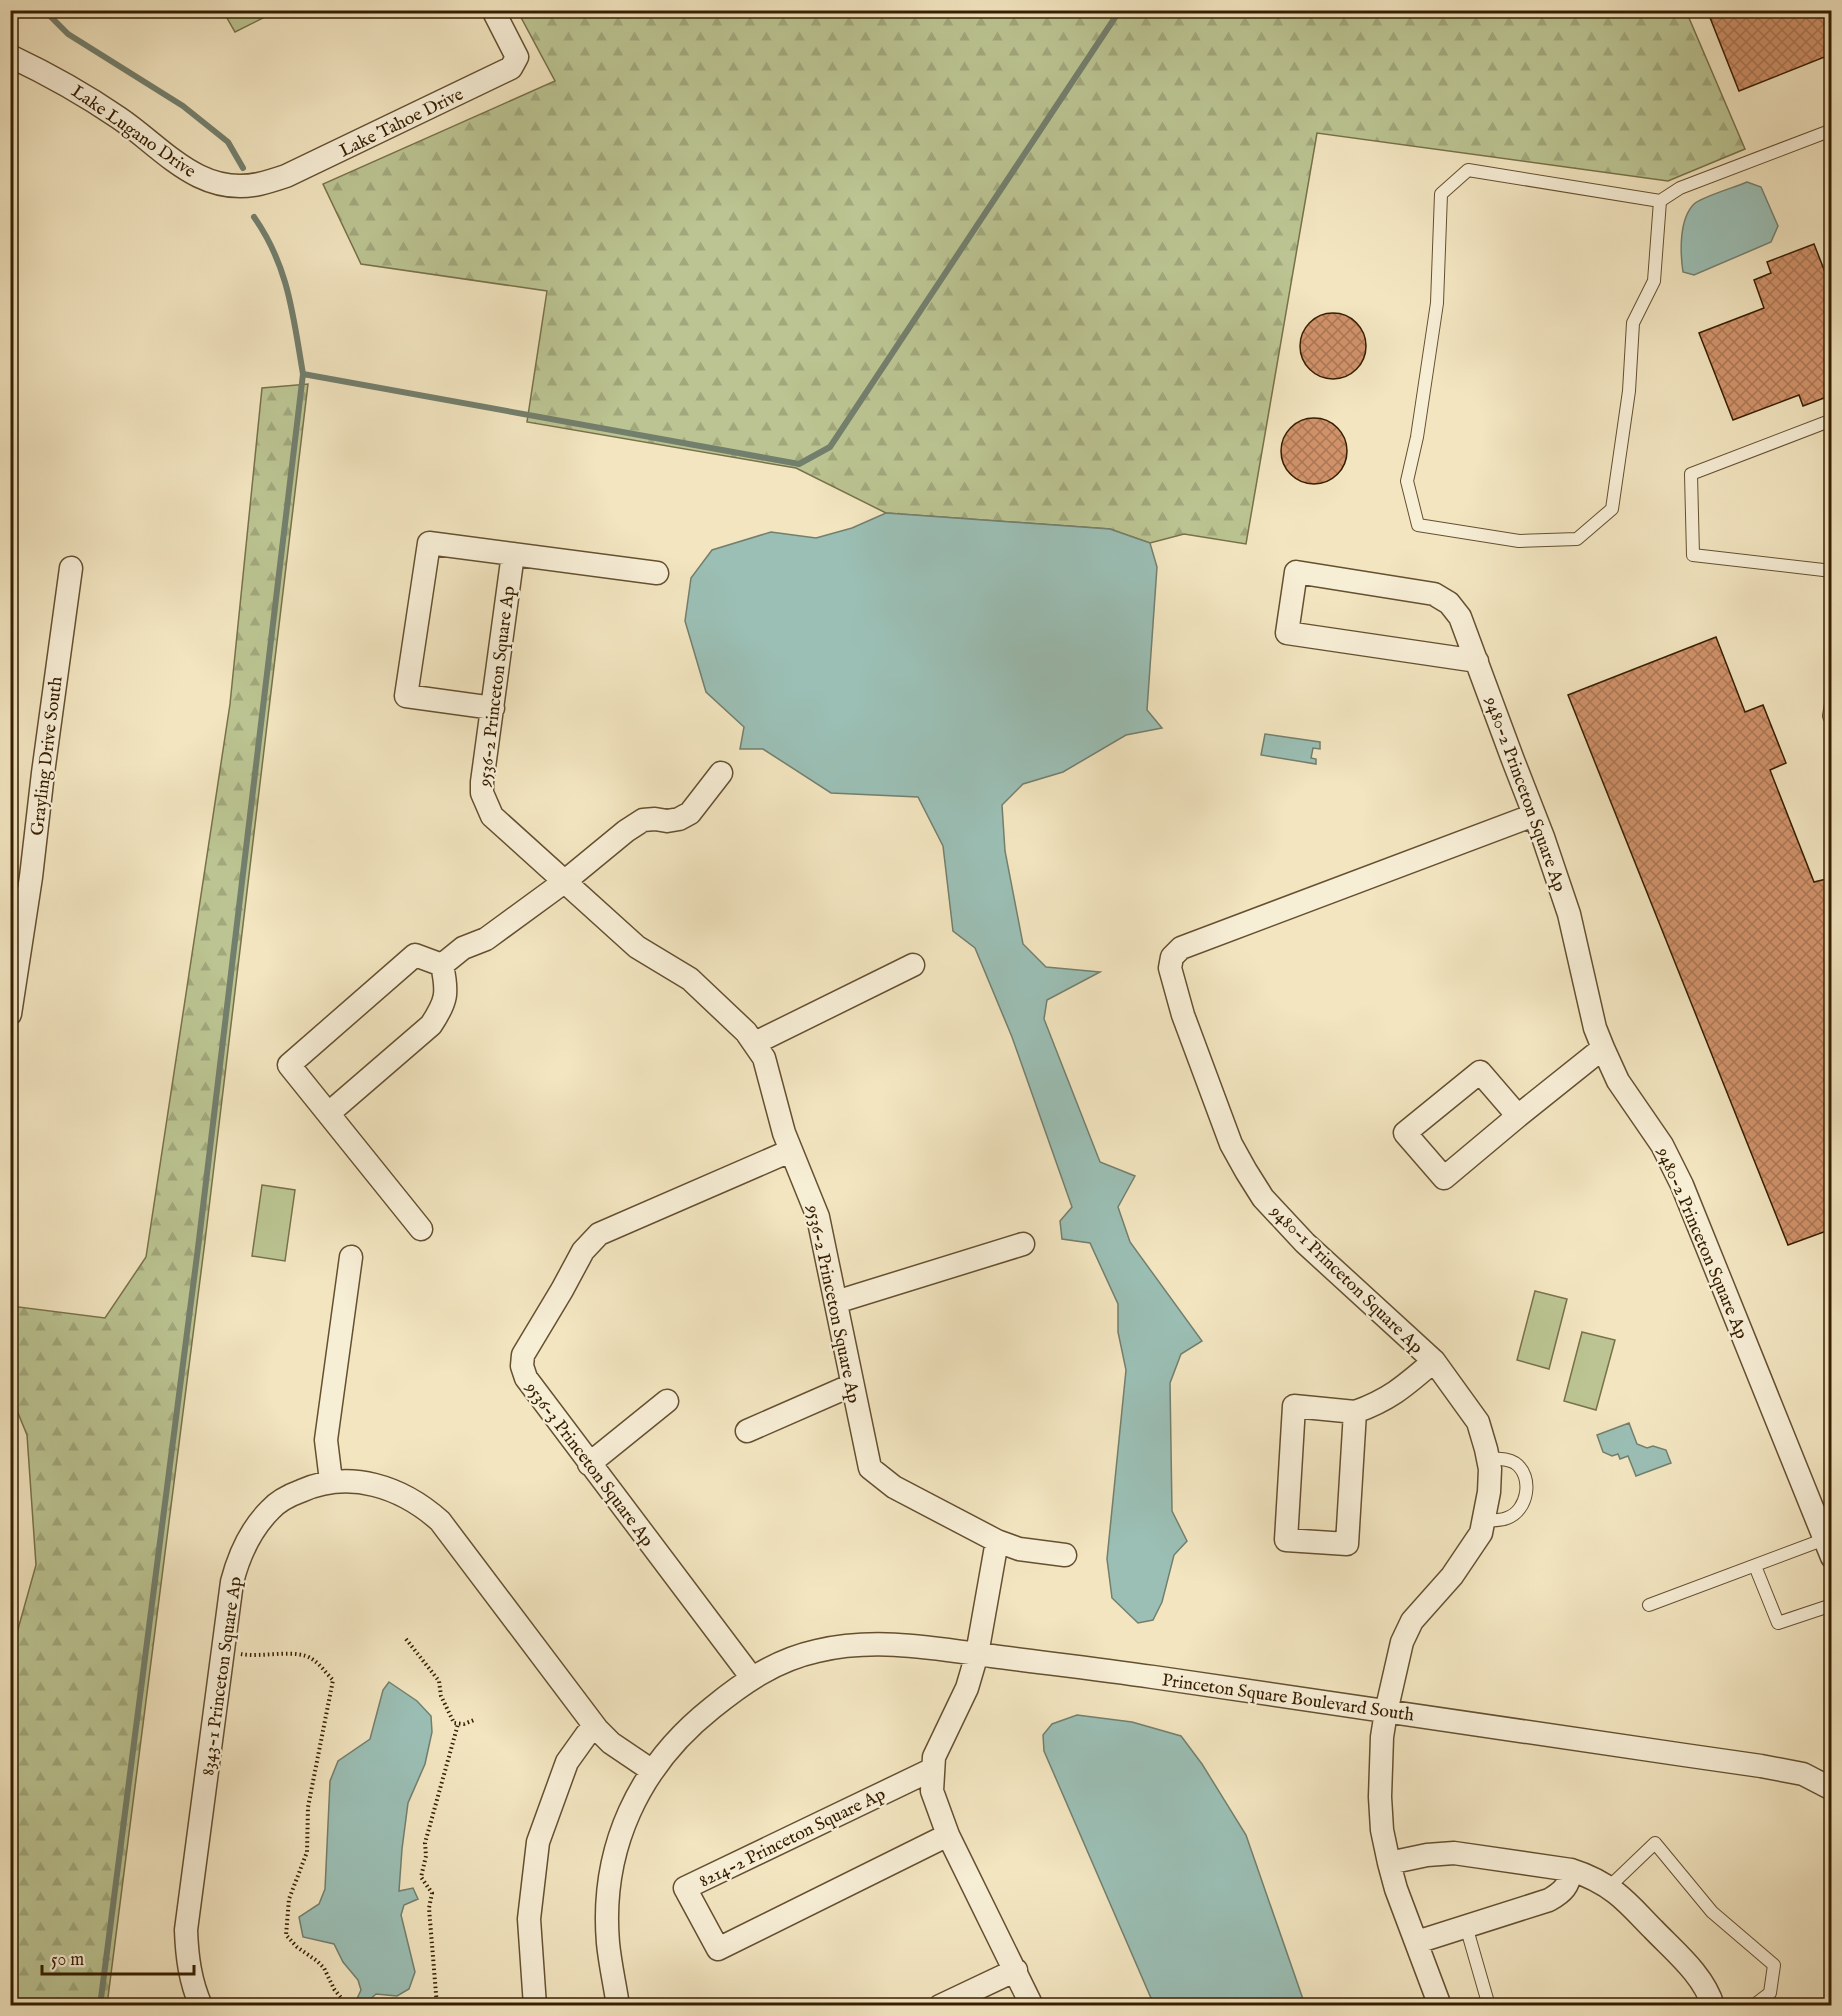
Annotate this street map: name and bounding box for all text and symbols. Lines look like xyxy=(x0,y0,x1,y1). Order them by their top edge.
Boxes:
street label: Lake Lugano Drive xyxy=(66,81,200,184)
street label: Lake Tahoe Drive xyxy=(336,83,467,163)
street label: 9536-2 Princeton Square Ap xyxy=(474,584,521,789)
street label: Grayling Drive South xyxy=(26,675,69,837)
street label: 9480-2 Princeton Square Ap xyxy=(1478,693,1571,895)
street label: 9480-2 Princeton Square Ap xyxy=(1650,1143,1753,1343)
street label: 9480-1 Princeton Square Ap xyxy=(1264,1200,1428,1359)
street label: 9536-2 Princeton Square Ap xyxy=(800,1202,865,1406)
street label: 9536-3 Princeton Square Ap xyxy=(519,1377,658,1552)
street label: 8343-1 Princeton Square Ap xyxy=(197,1575,248,1777)
street label: Princeton Square Boulevard South xyxy=(1160,1669,1416,1728)
street label: 8214-2 Princeton Square Ap xyxy=(696,1783,890,1893)
scale bar xyxy=(42,1938,194,1976)
text: 50 m xyxy=(51,1949,84,1972)

